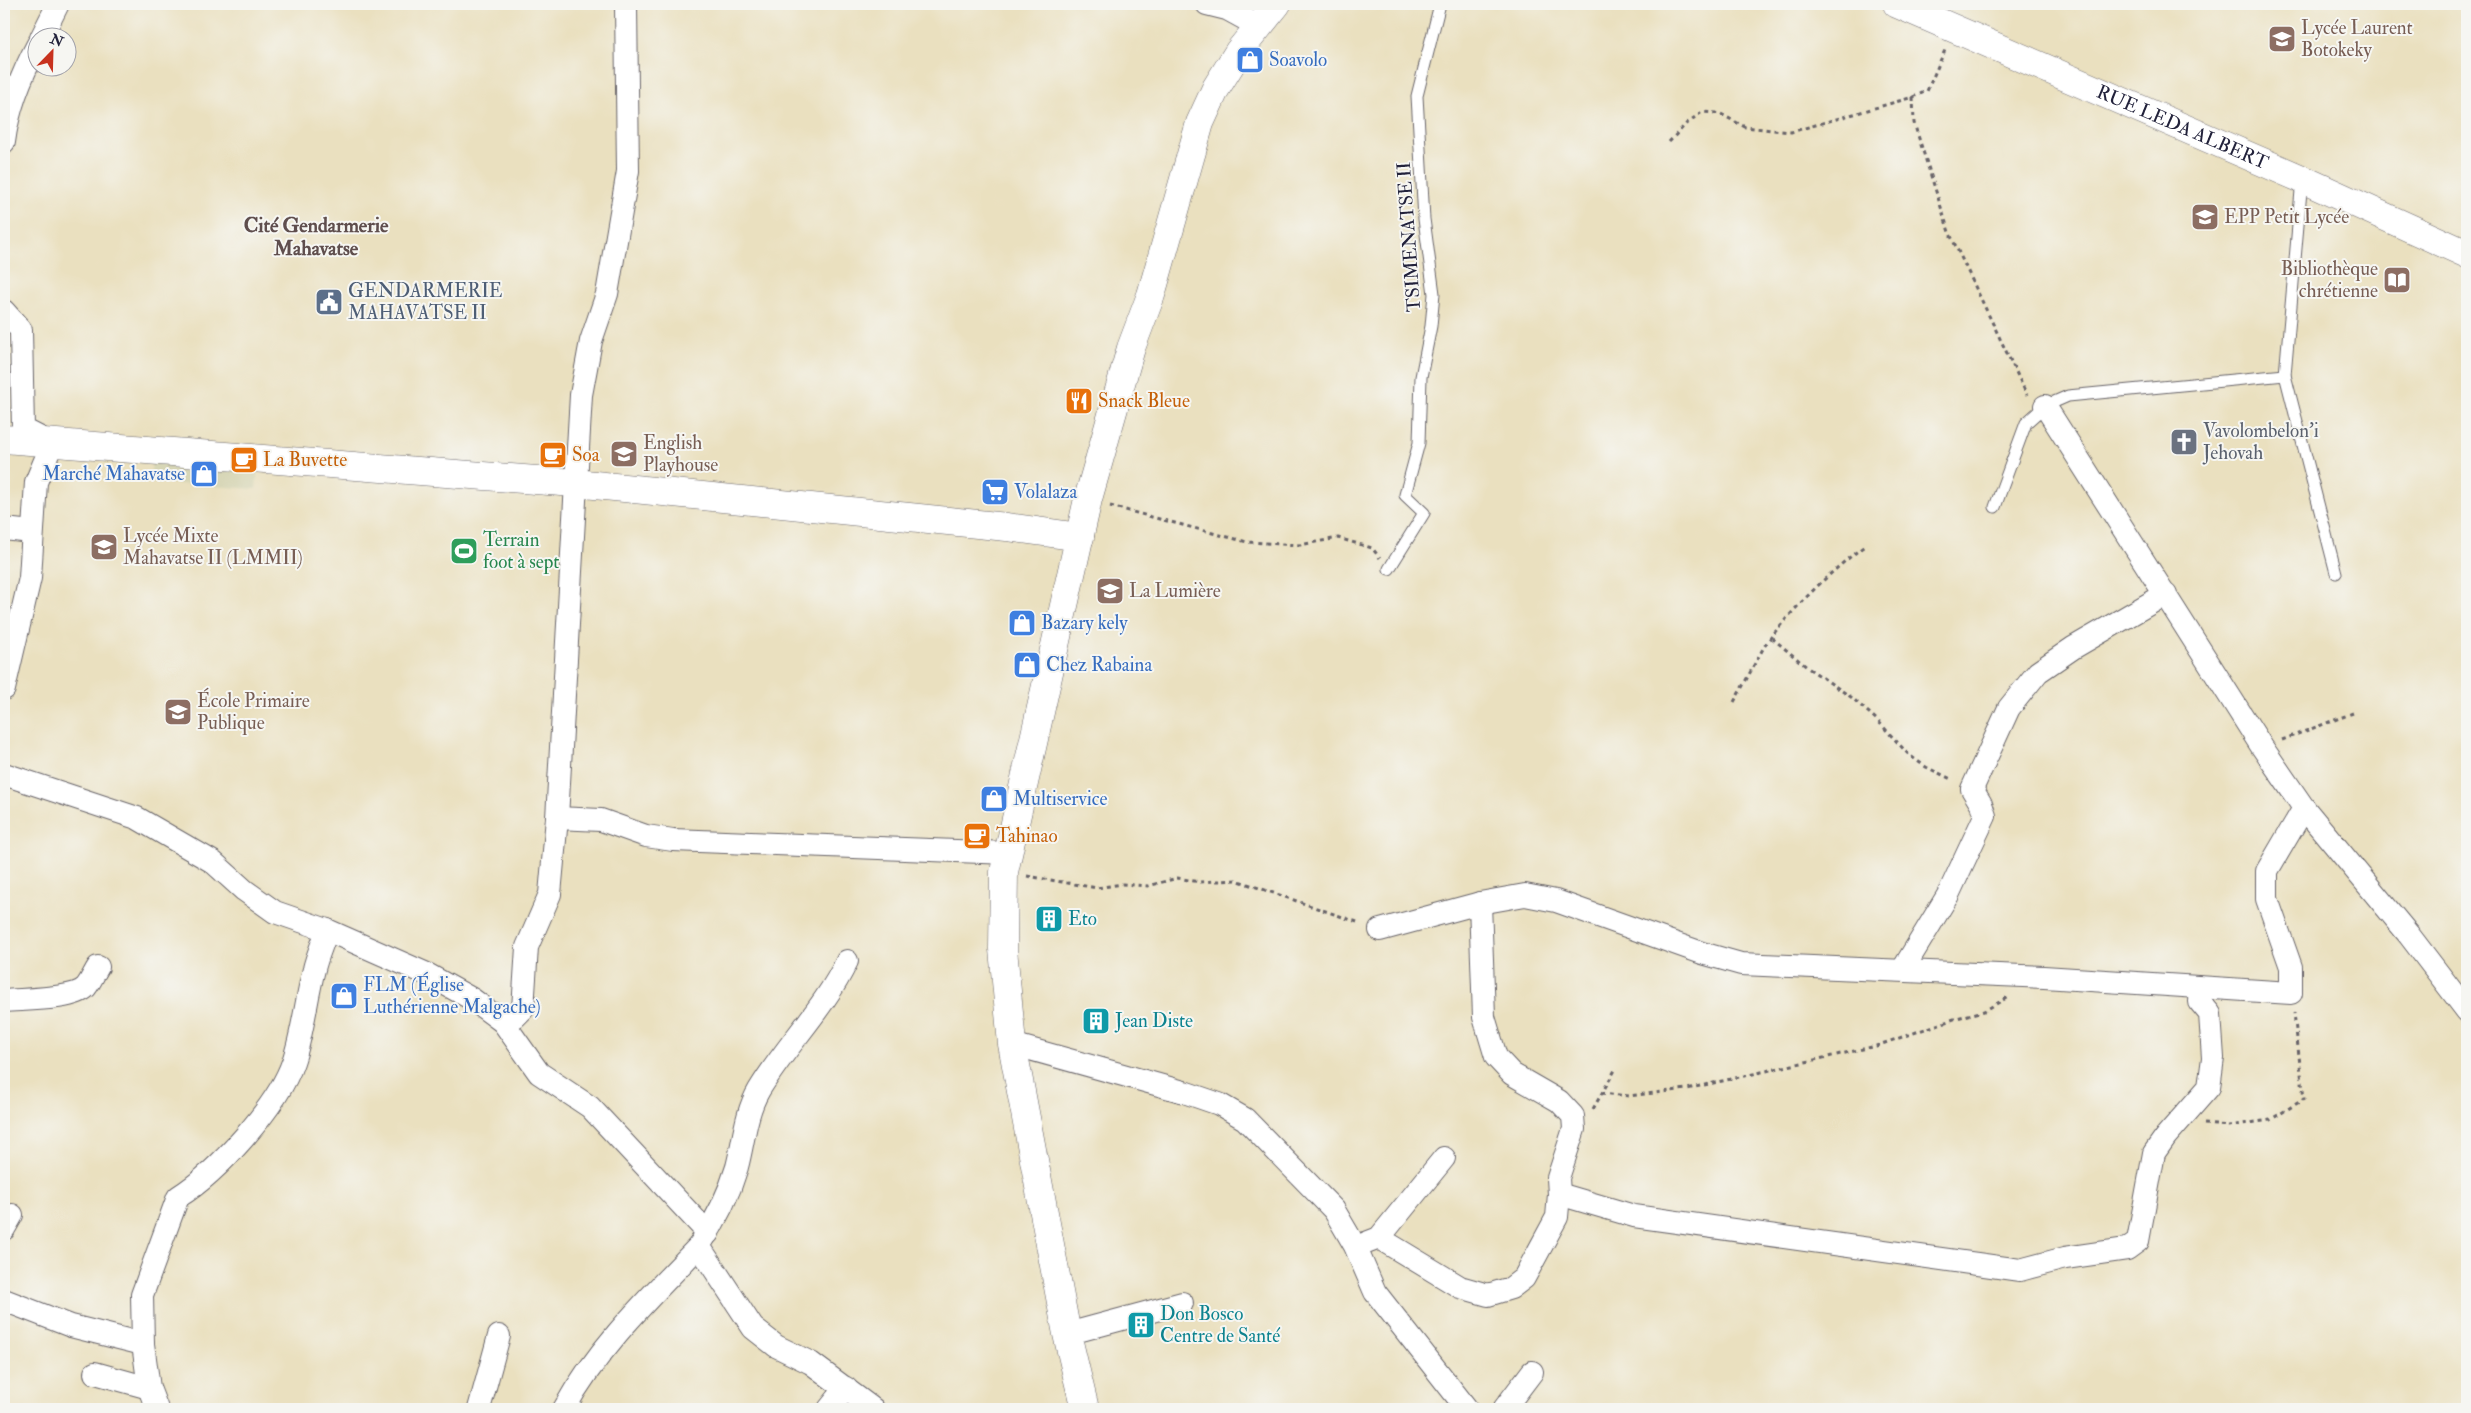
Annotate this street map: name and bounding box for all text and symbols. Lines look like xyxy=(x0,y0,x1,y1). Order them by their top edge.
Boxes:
place label: Lycée Laurent Botokeky xyxy=(2301,16,2413,62)
school or university icon: Lycée Laurent Botokeky xyxy=(2267,24,2297,54)
north arrow xyxy=(28,28,78,78)
text: N xyxy=(47,30,66,51)
shop icon: Soavolo xyxy=(1235,45,1265,75)
place label: Soavolo xyxy=(1269,48,1327,72)
street label: RUE LEDA ALBERT xyxy=(2093,80,2272,175)
street label: TSIMENATSE II xyxy=(1392,161,1426,313)
school or university icon: EPP Petit Lycée xyxy=(2190,202,2220,232)
place label: EPP Petit Lycée xyxy=(2224,205,2349,229)
district label: Cité Gendarmerie Mahavatse xyxy=(244,213,389,261)
place label: Bibliothèque chrétienne xyxy=(2281,257,2378,303)
library icon: Bibliothèque chrétienne xyxy=(2382,265,2412,295)
place label: GENDARMERIE MAHAVATSE II xyxy=(348,279,503,325)
public building icon: GENDARMERIE MAHAVATSE II xyxy=(314,287,344,317)
restaurant icon: Snack Bleue xyxy=(1064,386,1094,416)
place label: Snack Bleue xyxy=(1098,389,1190,413)
place label: Vavolombelon'i Jehovah xyxy=(2202,419,2319,465)
church icon: Vavolombelon'i Jehovah xyxy=(2169,427,2199,457)
place label: English Playhouse xyxy=(643,431,718,477)
school or university icon: English Playhouse xyxy=(609,439,639,469)
cafe icon: Soa xyxy=(538,440,568,470)
place label: Soa xyxy=(572,443,600,467)
cafe icon: La Buvette xyxy=(229,445,259,475)
place label: La Buvette xyxy=(263,448,347,472)
shop icon: Marché Mahavatse xyxy=(189,459,219,489)
place label: Marché Mahavatse xyxy=(42,462,185,486)
supermarket icon: Volalaza xyxy=(980,477,1010,507)
place label: Volalaza xyxy=(1014,480,1077,504)
place label: Lycée Mixte Mahavatse II (LMMII) xyxy=(123,524,303,570)
place label: Terrain foot à sept xyxy=(483,528,560,575)
school or university icon: Lycée Mixte Mahavatse II (LMMII) xyxy=(89,532,119,562)
sports icon: Terrain foot à sept xyxy=(449,536,479,566)
school or university icon: La Lumière xyxy=(1095,576,1125,606)
place label: La Lumière xyxy=(1129,579,1221,603)
shop icon: Bazary kely xyxy=(1007,608,1037,638)
place label: Bazary kely xyxy=(1041,611,1128,635)
shop icon: Chez Rabaina xyxy=(1012,650,1042,680)
place label: Chez Rabaina xyxy=(1046,653,1152,677)
place label: École Primaire Publique xyxy=(197,687,310,735)
school or university icon: École Primaire Publique xyxy=(163,697,193,727)
shop icon: Multiservice xyxy=(979,784,1009,814)
place label: Multiservice xyxy=(1013,787,1107,811)
cafe icon: Tahinao xyxy=(962,821,992,851)
place label: Tahinao xyxy=(996,824,1058,848)
building icon: Eto xyxy=(1034,904,1064,934)
place label: Eto xyxy=(1068,907,1097,931)
place label: FLM (Église Luthérienne Malgache) xyxy=(363,971,541,1019)
shop icon: FLM (Église Luthérienne Malgache) xyxy=(329,981,359,1011)
building icon: Jean Diste xyxy=(1081,1006,1111,1036)
place label: Jean Diste xyxy=(1114,1009,1193,1033)
place label: Don Bosco Centre de Santé xyxy=(1160,1302,1280,1348)
building icon: Don Bosco Centre de Santé xyxy=(1126,1310,1156,1340)

